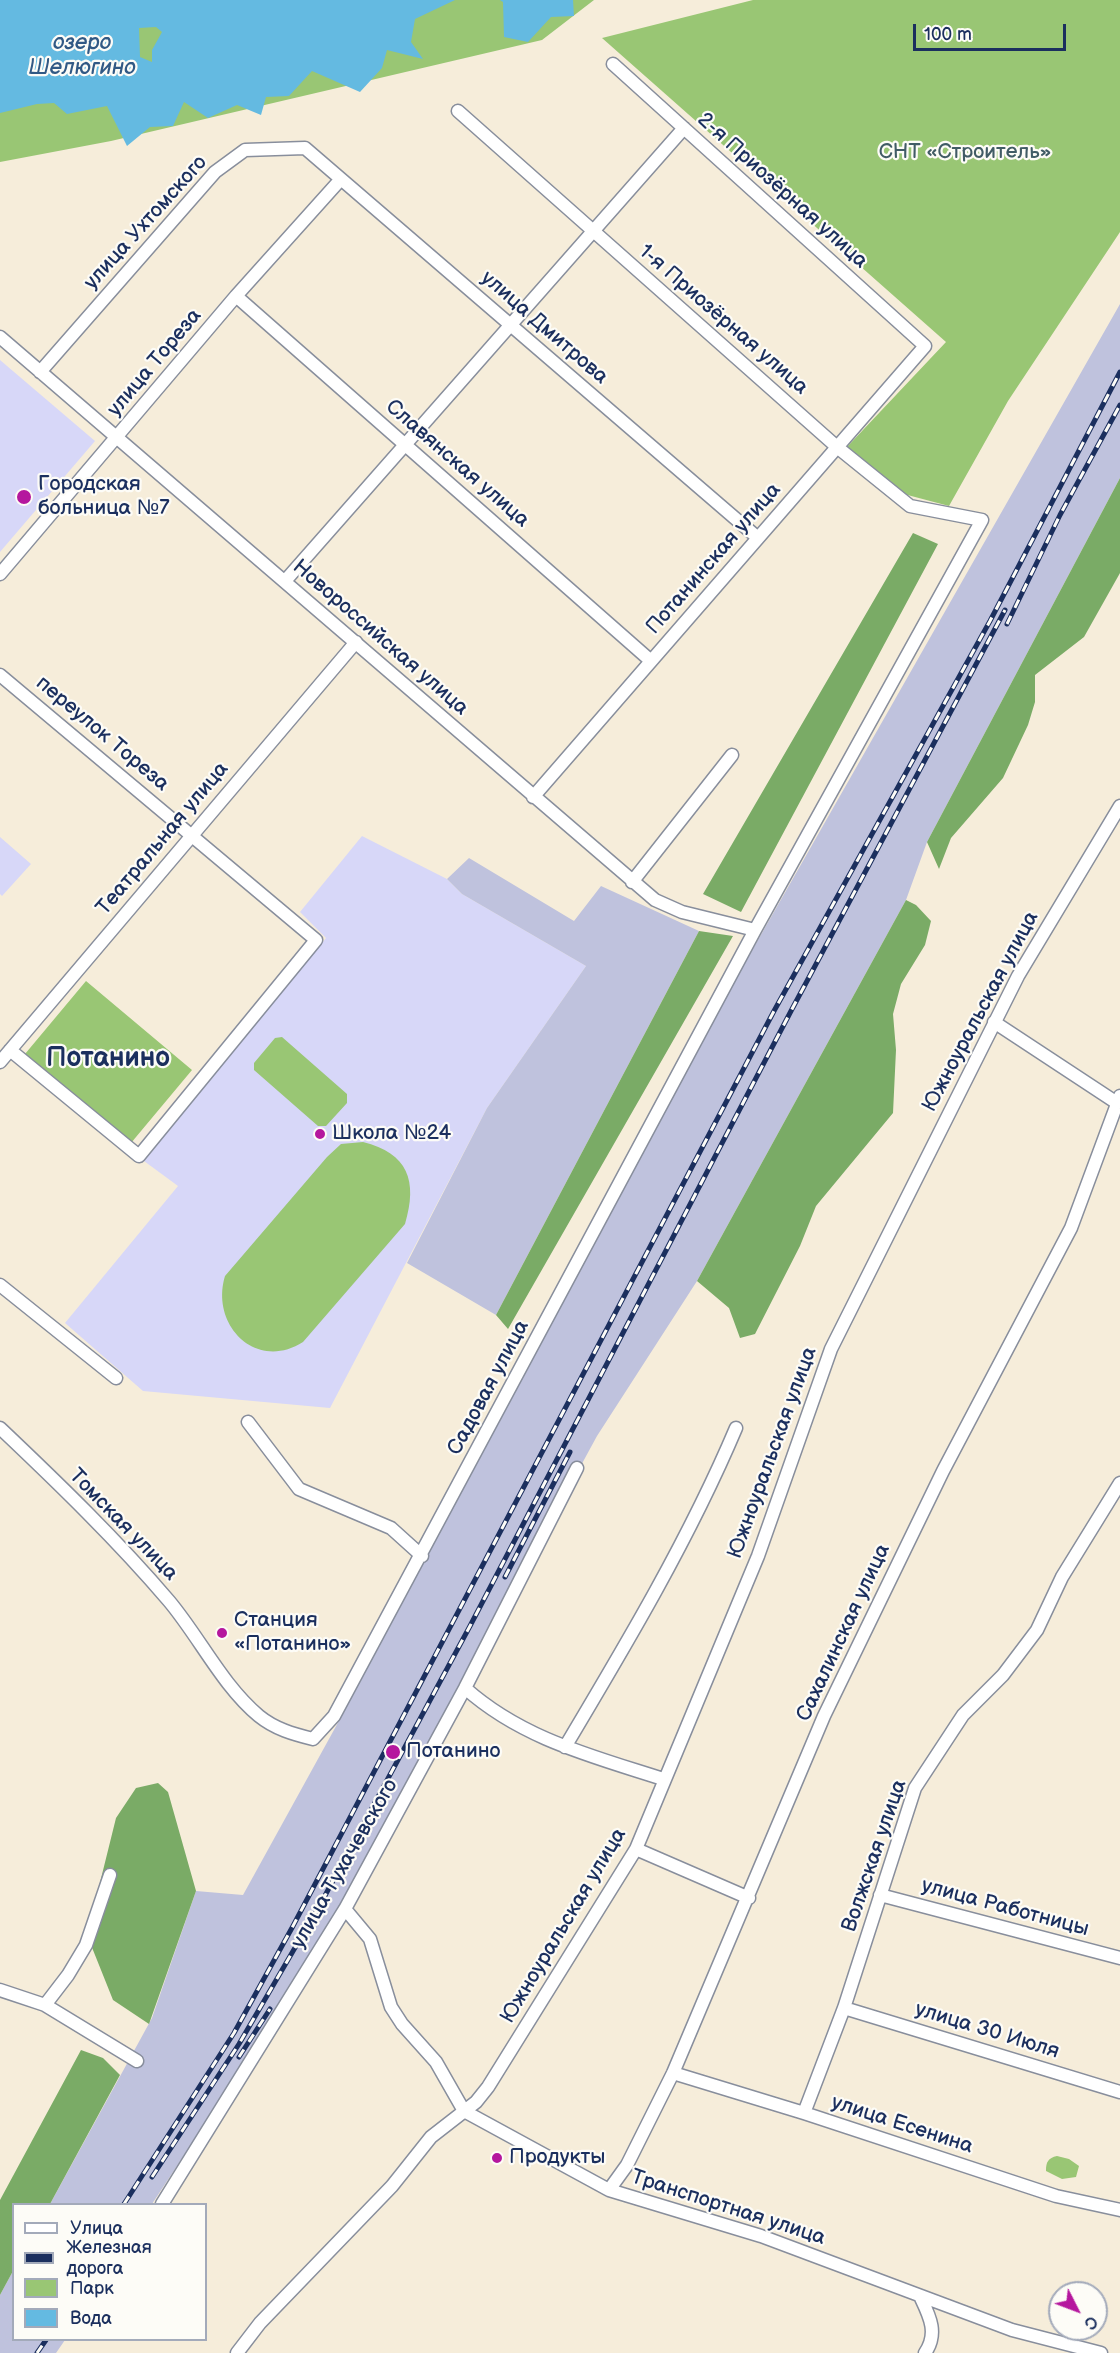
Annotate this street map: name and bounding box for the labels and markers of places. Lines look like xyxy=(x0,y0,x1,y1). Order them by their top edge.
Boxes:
place label: Городская больница №7 xyxy=(38,472,169,522)
marker: Городская больница №7 xyxy=(15,488,33,506)
place label: Школа №24 xyxy=(332,1121,451,1147)
marker: Школа №24 xyxy=(313,1127,327,1141)
place label: Станция «Потанино» xyxy=(234,1608,351,1658)
marker: Станция «Потанино» xyxy=(215,1626,229,1640)
place label: Потанино xyxy=(406,1739,500,1765)
marker: Потанино xyxy=(384,1743,402,1761)
place label: Продукты xyxy=(509,2145,605,2171)
marker: Продукты xyxy=(490,2151,504,2165)

